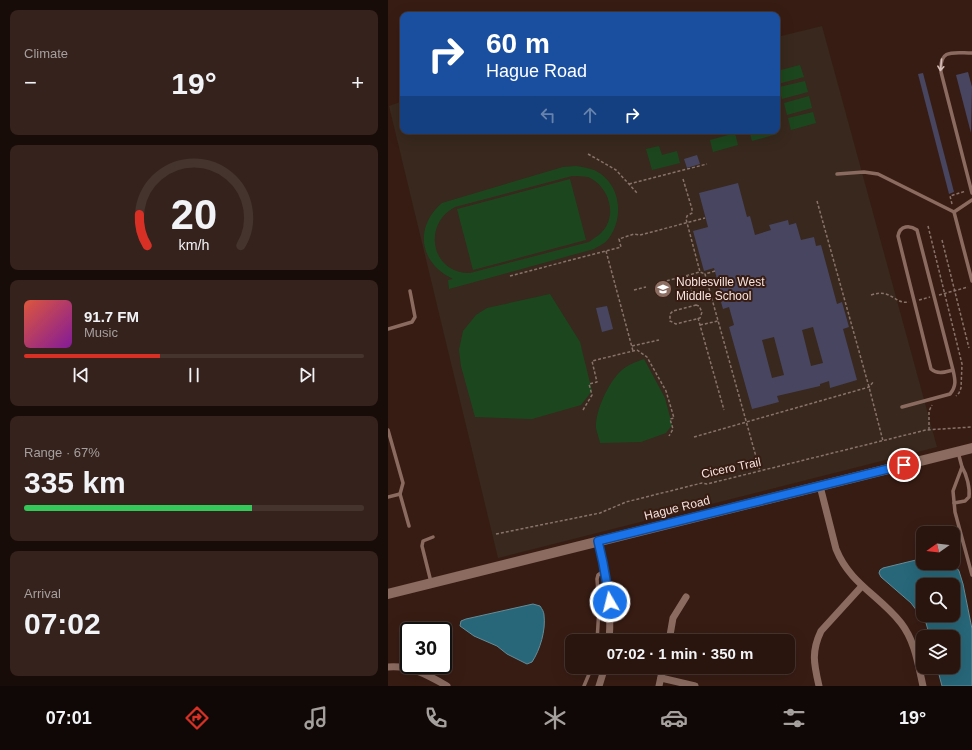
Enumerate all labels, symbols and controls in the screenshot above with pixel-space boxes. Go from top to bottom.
icon: right [420,28,472,80]
text: 60 m [486,28,550,59]
text: Climate [24,46,68,61]
one-way arrow [938,58,945,71]
text: Hague Road [486,61,587,81]
text: 19° [171,67,217,100]
text: − [24,70,37,95]
text: + [351,70,364,95]
icon: left [537,104,559,126]
icon: ahead [579,104,601,126]
icon: right [621,104,643,126]
text: 20 [171,191,217,238]
text: km/h [179,236,210,252]
place label: Noblesville West Middle School [676,275,765,303]
school or university icon: Noblesville West Middle School [653,279,673,299]
text: 91.7 FM [84,308,139,325]
text: Music [84,325,118,340]
icon: previous [70,364,92,386]
icon: pause [183,364,205,386]
icon: next [296,364,318,386]
text: Range · 67% [24,445,100,460]
pin [887,448,921,482]
icon: arrive [893,454,915,476]
street label: Cicero Trail [700,455,762,481]
text: 335 km [24,466,126,499]
street label: Hague Road [643,493,711,523]
north arrow [916,526,960,570]
map controls [916,526,960,674]
button: search [916,578,960,622]
position arrow [589,581,631,623]
text: Arrival [24,586,61,601]
text: 07:02 [24,607,101,640]
speed limit sign: 30 [400,622,452,674]
button: layers [916,630,960,674]
text: 07:02 · 1 min · 350 m [607,645,753,662]
icon: directions [183,704,211,732]
icon: music [302,704,330,732]
icon: phone [422,704,450,732]
icon: climate [541,704,569,732]
icon: car [660,704,688,732]
icon: filters [780,704,808,732]
text: 07:01 [46,708,92,728]
text: 19° [899,708,926,728]

